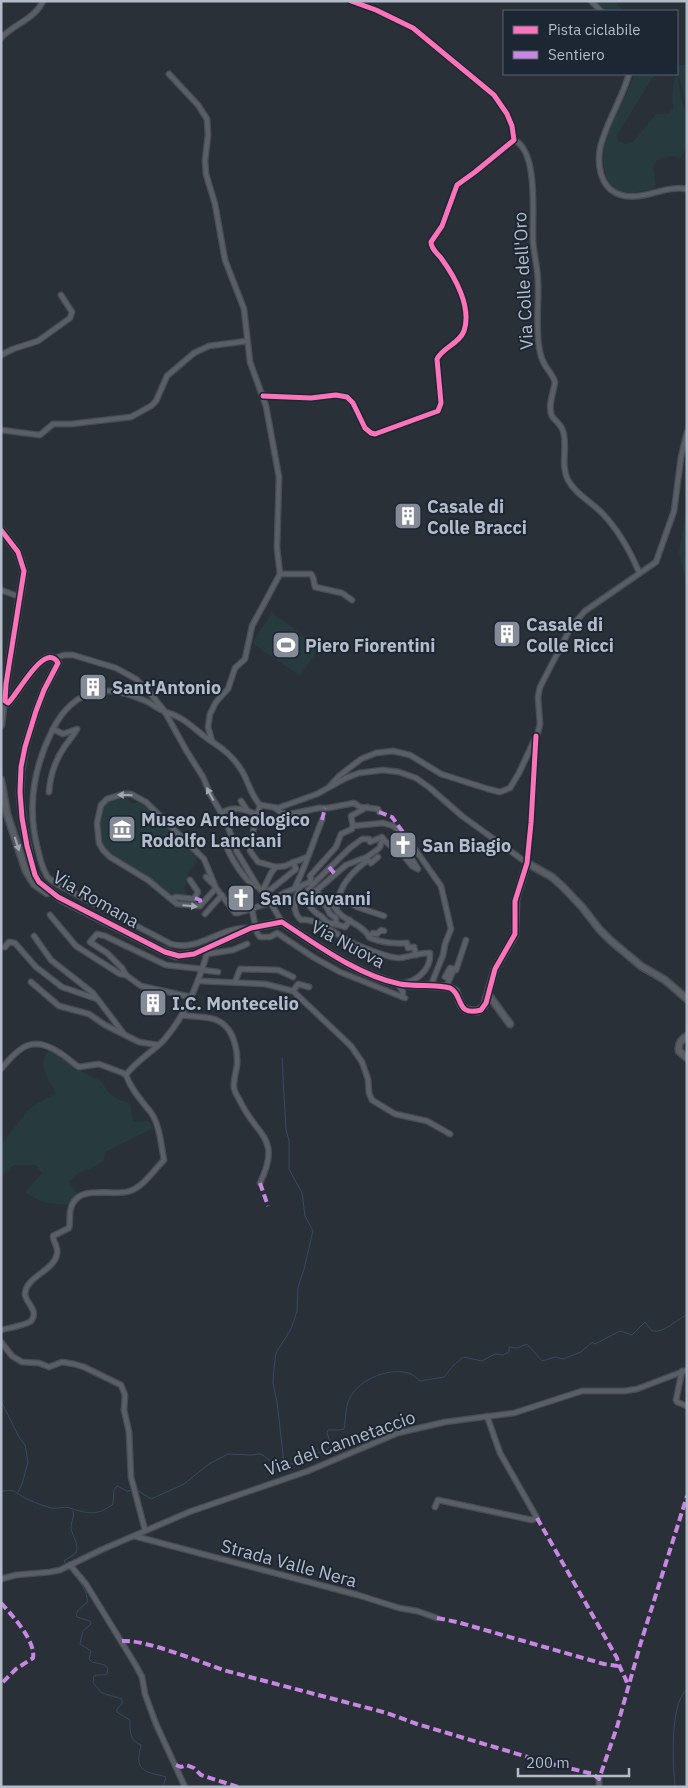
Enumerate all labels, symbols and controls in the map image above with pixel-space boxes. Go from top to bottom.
legend [503,10,678,75]
text: Pista ciclabile [548,20,641,39]
text: Sentiero [548,45,605,64]
street label: Via Colle dell'Oro [508,212,538,350]
place label: Casale di Colle Bracci [427,495,527,539]
building icon: Casale di Colle Bracci [393,501,423,531]
place label: Casale di Colle Ricci [526,613,614,657]
building icon: Casale di Colle Ricci [492,619,522,649]
sports icon: Piero Fiorentini [271,630,301,660]
place label: Piero Fiorentini [305,634,435,657]
building icon: Sant'Antonio [78,672,108,702]
place label: Sant'Antonio [112,676,221,699]
one-way arrow [206,786,214,801]
one-way arrow [117,791,133,799]
place label: Museo Archeologico Rodolfo Lanciani [141,808,310,852]
museum icon: Museo Archeologico Rodolfo Lanciani [107,814,137,844]
church icon: San Biagio [388,830,418,860]
place label: San Biagio [422,834,511,857]
one-way arrow [13,837,21,852]
street label: Via Romana [49,865,144,933]
church icon: San Giovanni [226,883,256,913]
place label: San Giovanni [260,887,371,910]
one-way arrow [183,902,199,910]
street label: Via Nuova [307,915,389,973]
building icon: I.C. Montecelio [138,988,168,1018]
place label: I.C. Montecelio [172,992,299,1015]
street label: Via del Cannetaccio [262,1405,418,1481]
street label: Strada Valle Nera [218,1534,360,1592]
scale bar [518,1746,629,1778]
text: 200 m [526,1753,570,1772]

